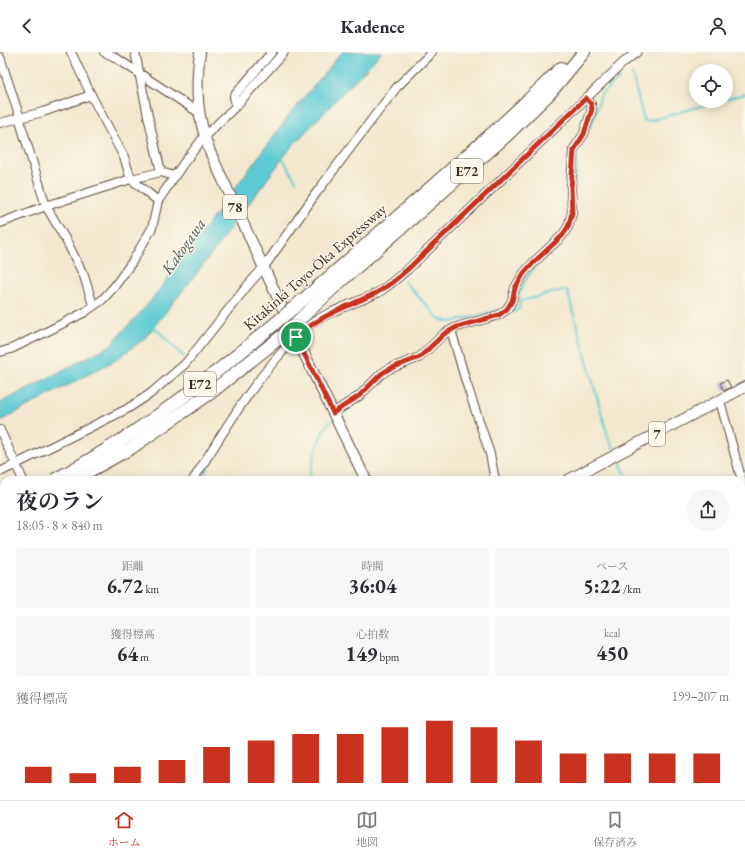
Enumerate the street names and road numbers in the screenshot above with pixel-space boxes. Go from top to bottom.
road number: E72 [451,159,483,183]
road number: 78 [223,195,247,219]
street label: Kitakinki Toyo-Oka Expressway [239,199,390,334]
road number: E72 [184,372,216,396]
road number: 7 [649,422,665,446]

